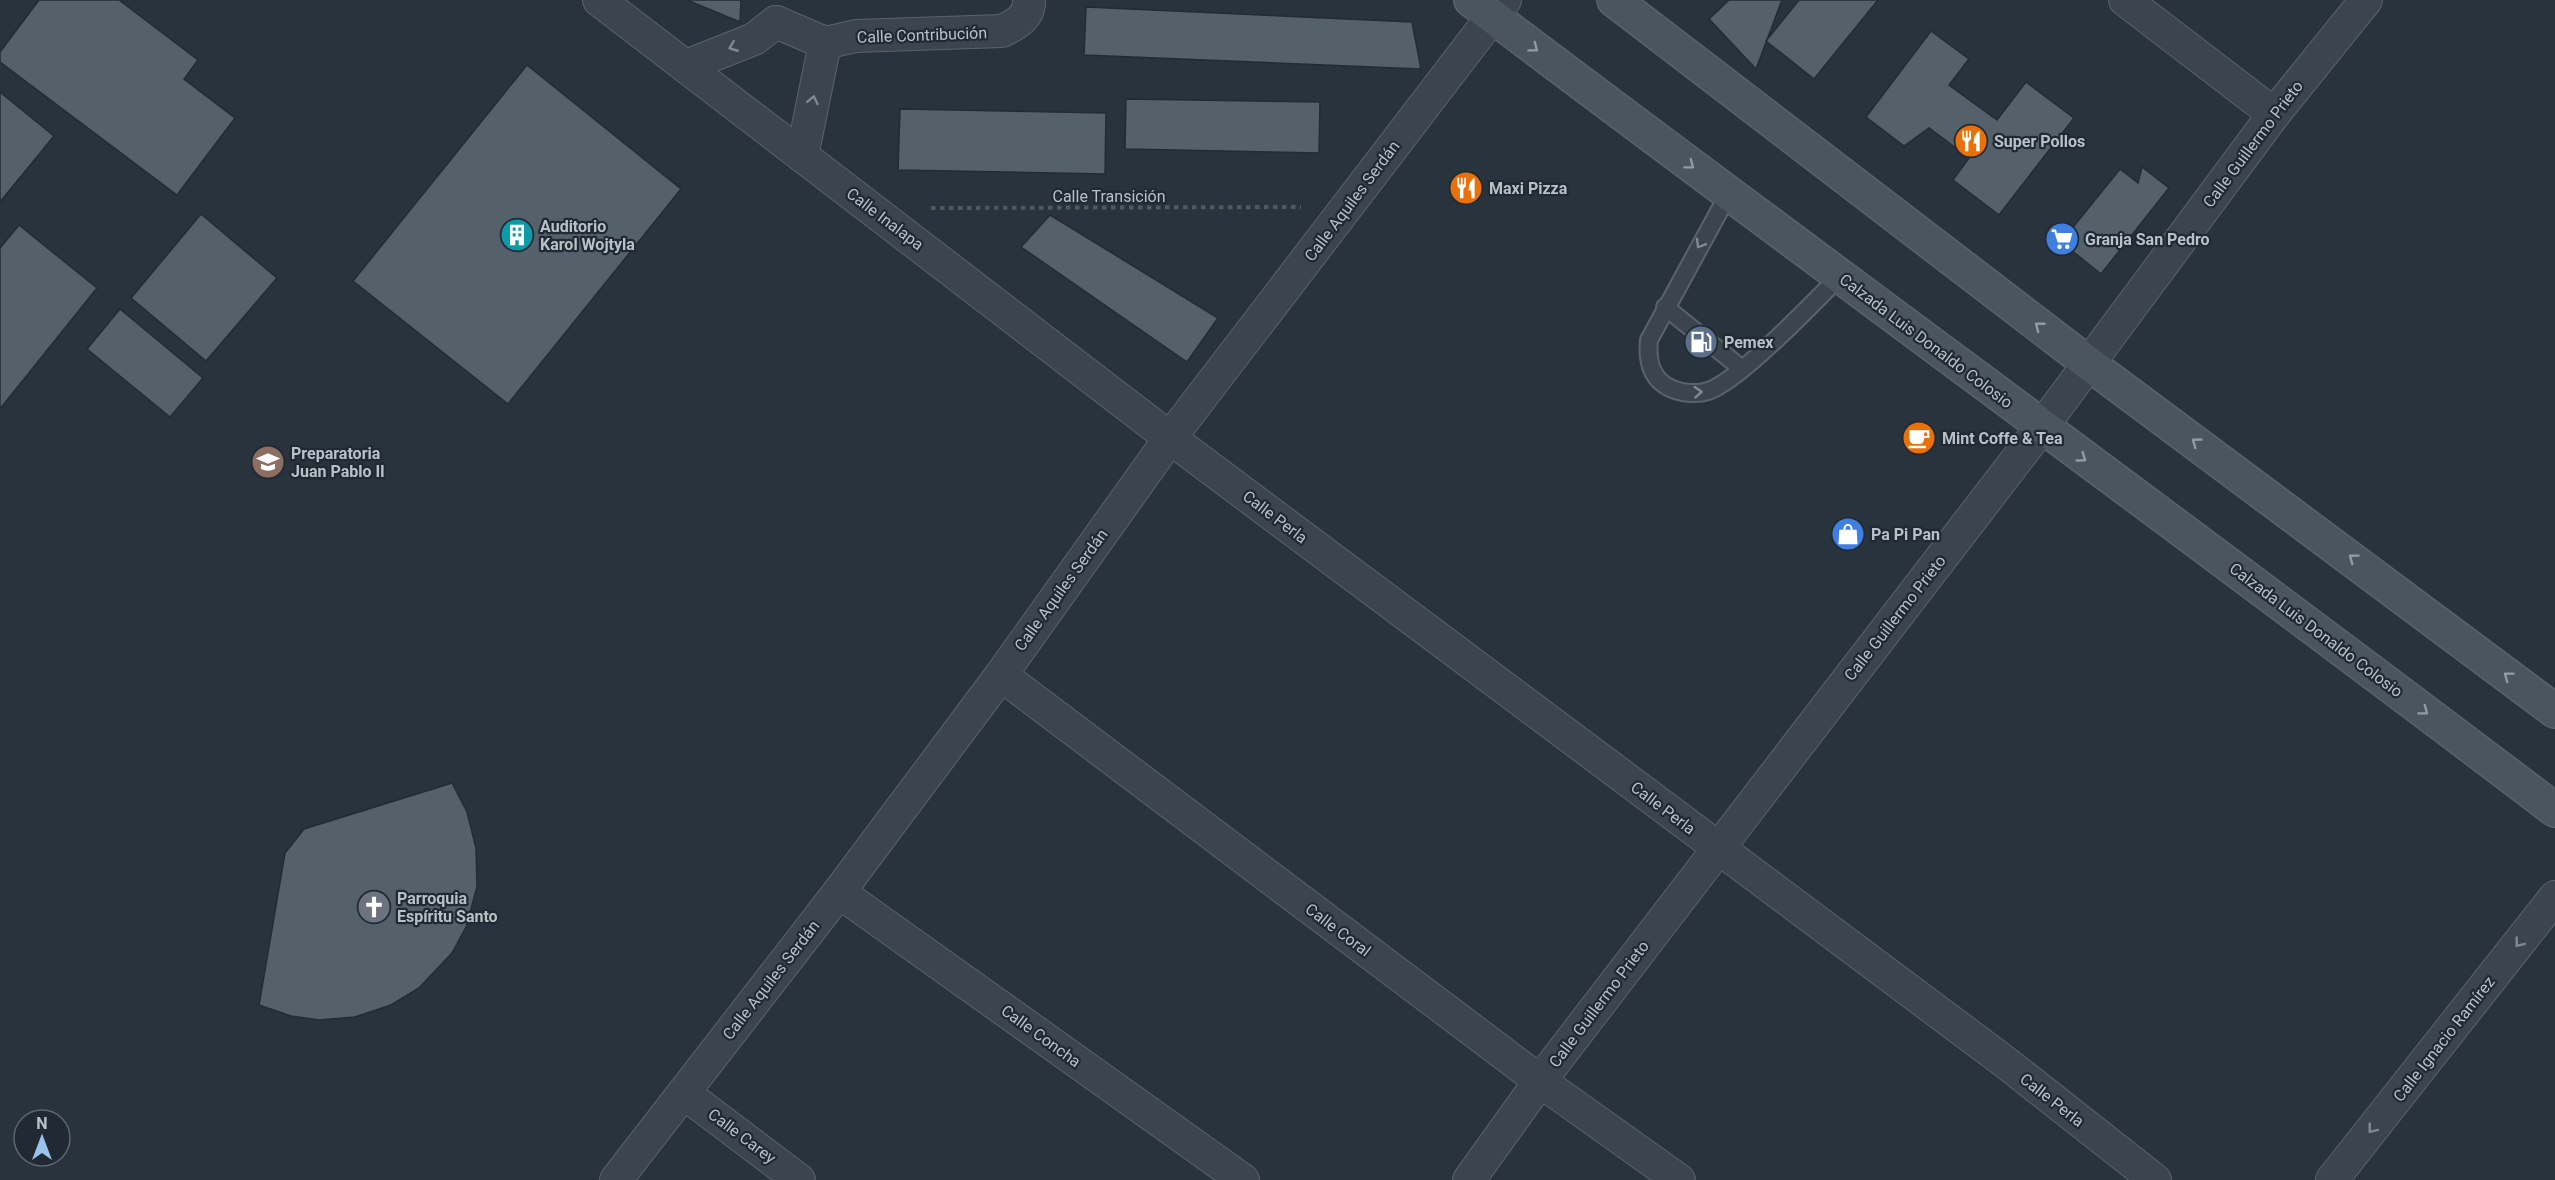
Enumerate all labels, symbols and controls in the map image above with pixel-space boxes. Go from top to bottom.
street label: Calle Contribución [857,23,987,47]
one-way arrow [728,40,739,52]
one-way arrow [1528,40,1539,51]
street label: Calle Guillermo Prieto [2199,77,2307,211]
one-way arrow [806,95,819,105]
restaurant icon: Super Pollos [1953,123,1989,159]
place label: Super Pollos [1994,132,2085,151]
street label: Calle Aquiles Serdán [1300,137,1404,265]
one-way arrow [1684,157,1695,168]
restaurant icon: Maxi Pizza [1448,170,1484,206]
place label: Maxi Pizza [1489,179,1568,198]
street label: Calle Inalapa [843,184,927,254]
street label: Calle Transición [1052,187,1166,206]
building icon: Auditorio Karol Wojtyla [499,217,535,253]
place label: Auditorio Karol Wojtyla [540,217,635,254]
supermarket icon: Granja San Pedro [2044,221,2080,257]
place label: Granja San Pedro [2085,230,2210,249]
one-way arrow [1695,238,1707,248]
street label: Calzada Luis Donaldo Colosio [1836,270,2016,412]
one-way arrow [2035,322,2046,333]
fuel station icon: Pemex [1683,324,1719,360]
place label: Pemex [1724,333,1774,352]
one-way arrow [1694,386,1703,399]
cafe icon: Mint Coffe & Tea [1901,420,1937,456]
place label: Mint Coffe & Tea [1942,429,2063,448]
one-way arrow [2191,439,2202,450]
school or university icon: Preparatoria Juan Pablo II [250,444,286,480]
place label: Preparatoria Juan Pablo II [291,444,385,481]
one-way arrow [2075,450,2086,461]
street label: Calle Perla [1239,487,1311,547]
shop icon: Pa Pi Pan [1830,516,1866,552]
street label: Calle Aquiles Serdán [1010,525,1112,655]
place label: Pa Pi Pan [1871,525,1940,544]
street label: Calle Guillermo Prieto [1840,552,1950,684]
one-way arrow [2348,554,2359,565]
street label: Calzada Luis Donaldo Colosio [2226,559,2406,701]
one-way arrow [2504,672,2515,683]
one-way arrow [2418,704,2429,715]
street label: Calle Perla [1627,778,1699,838]
church icon: Parroquia Espíritu Santo [356,889,392,925]
place label: Parroquia Espíritu Santo [397,889,498,926]
street label: Calle Coral [1302,899,1374,961]
street label: Calle Aquiles Serdán [719,917,823,1043]
one-way arrow [2515,936,2526,947]
street label: Calle Guillermo Prieto [1545,937,1653,1071]
street label: Calle Ignacio Ramírez [2389,972,2499,1105]
street label: Calle Concha [998,1001,1084,1071]
street label: Calle Perla [2016,1069,2088,1131]
street label: Calle Carey [704,1104,780,1168]
north arrow [12,1108,72,1168]
text: N [36,1114,48,1133]
one-way arrow [2369,1123,2380,1134]

